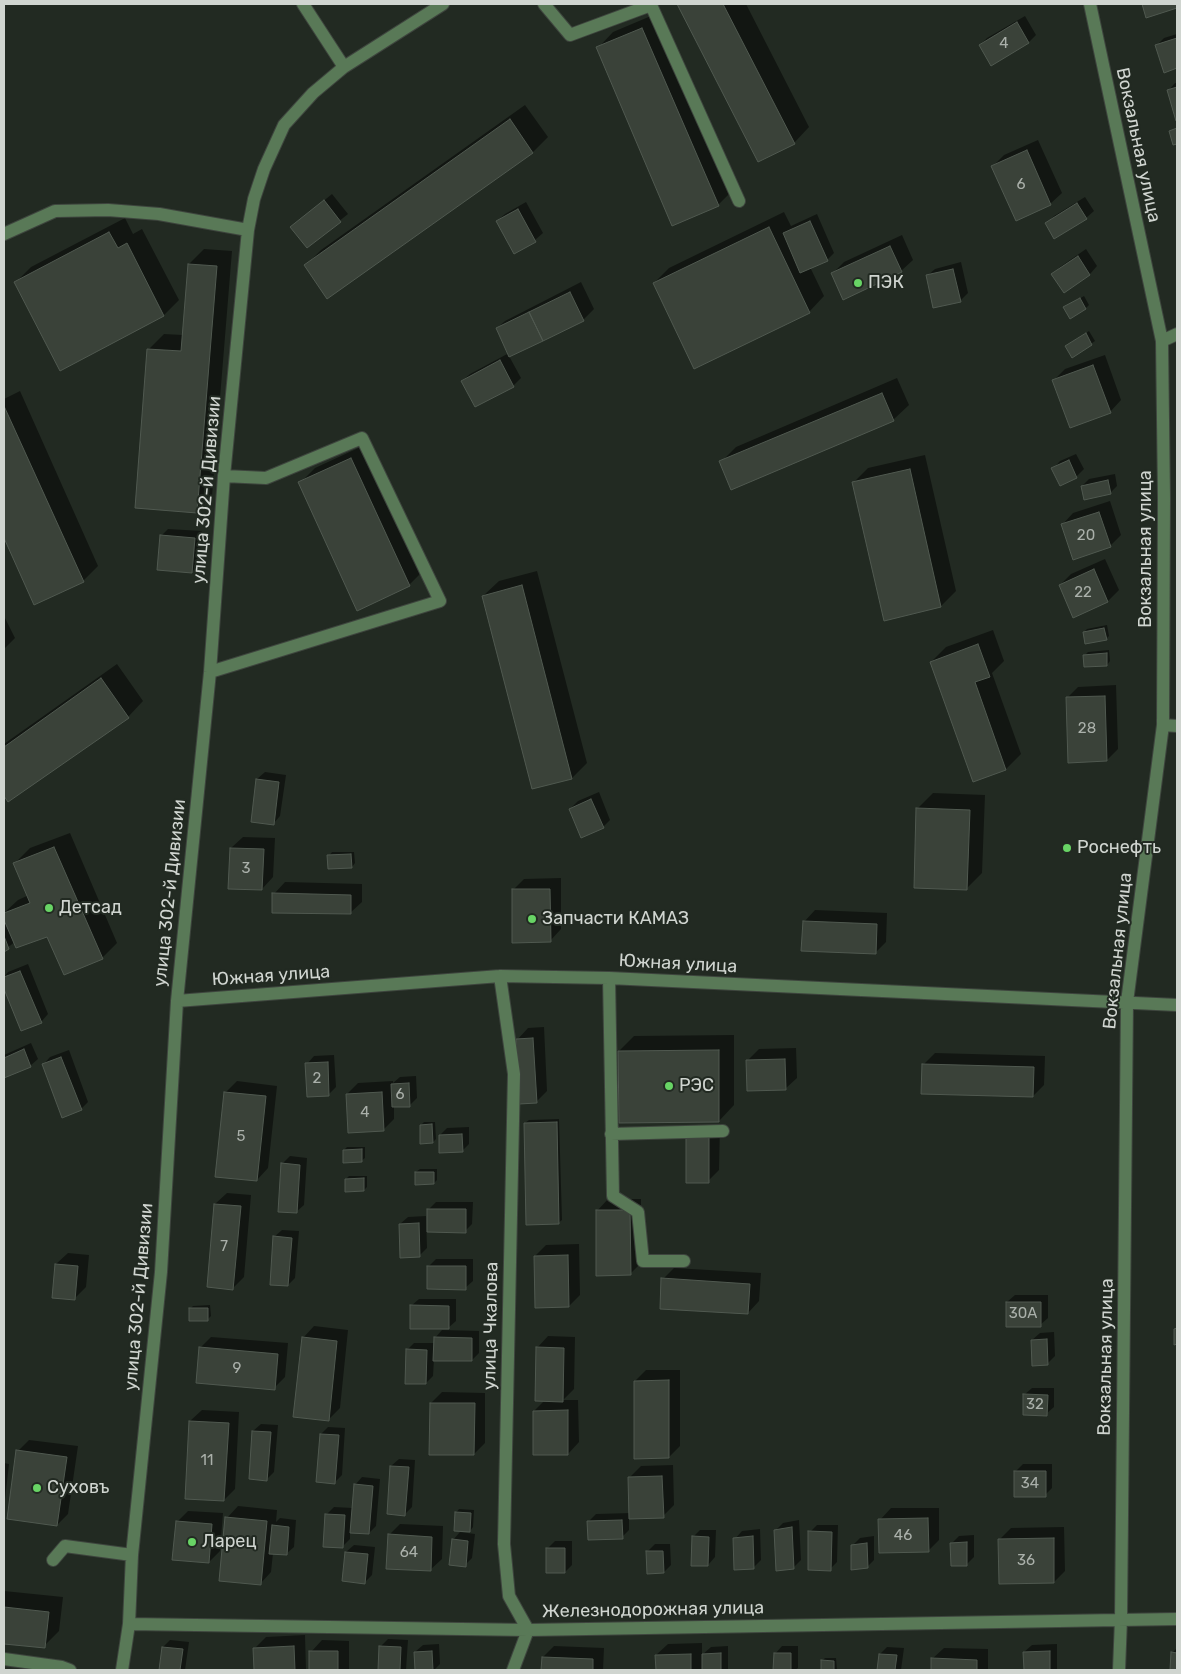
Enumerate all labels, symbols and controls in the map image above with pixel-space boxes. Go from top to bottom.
house number: 4 [999,35,1009,53]
street label: Вокзальная улица [1111,66,1165,224]
house number: 6 [1016,176,1026,194]
place label: ПЭК [868,272,904,294]
marker: ПЭК [852,277,864,289]
street label: улица 302-й Дивизии [188,395,226,585]
street label: Вокзальная улица [1135,470,1157,628]
house number: 20 [1077,527,1095,545]
house number: 22 [1074,584,1092,602]
house number: 28 [1078,720,1096,738]
street label: улица 302-й Дивизии [149,798,191,988]
place label: Роснефть [1077,837,1161,859]
marker: Роснефть [1061,842,1073,854]
house number: 3 [241,860,251,878]
street label: Вокзальная улица [1099,872,1137,1030]
place label: Детсад [59,897,122,919]
marker: Детсад [43,902,55,914]
place label: Запчасти КАМАЗ [542,908,689,930]
marker: Запчасти КАМАЗ [526,913,538,925]
street label: Южная улица [618,950,738,978]
street label: Южная улица [211,961,331,991]
house number: 2 [313,1070,321,1088]
place label: РЭС [679,1075,714,1097]
marker: РЭС [663,1080,675,1092]
house number: 6 [395,1086,405,1104]
house number: 4 [360,1104,370,1122]
house number: 5 [237,1128,245,1146]
street label: улица 302-й Дивизии [120,1202,158,1392]
house number: 7 [220,1238,228,1256]
street label: улица Чкалова [479,1262,503,1390]
street label: Вокзальная улица [1094,1278,1118,1436]
house number: 30А [1009,1305,1037,1323]
house number: 9 [233,1360,241,1378]
house number: 32 [1026,1396,1044,1414]
house number: 11 [201,1452,213,1470]
house number: 34 [1021,1475,1039,1493]
place label: Суховъ [47,1477,109,1499]
marker: Суховъ [31,1482,43,1494]
house number: 46 [894,1527,912,1545]
place label: Ларец [202,1531,257,1553]
marker: Ларец [186,1536,198,1548]
house number: 64 [400,1544,418,1562]
house number: 36 [1017,1552,1035,1570]
street label: Железнодорожная улица [542,1597,764,1623]

